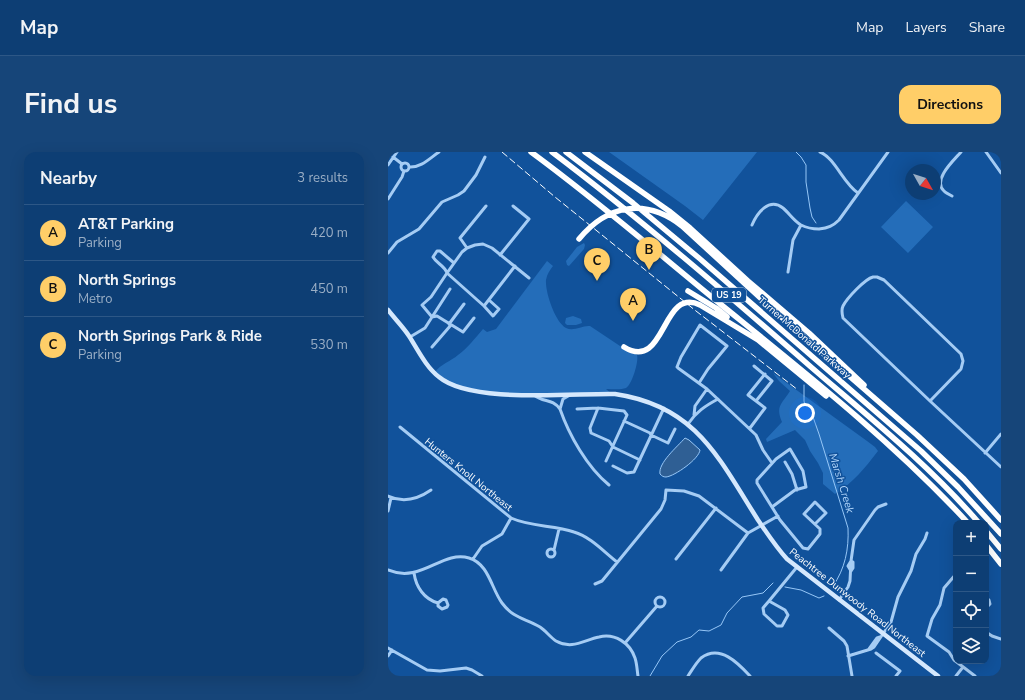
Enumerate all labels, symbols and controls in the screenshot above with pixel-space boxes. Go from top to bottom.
text: Map [20,15,58,41]
text: Map [856,18,883,37]
text: Layers [905,18,947,37]
text: Share [969,18,1005,37]
text: Find us [24,85,118,123]
button: Directions [899,85,1001,124]
north arrow [905,164,941,200]
text: Nearby [40,167,97,190]
text: 3 results [297,169,348,187]
text: AT&T Parking [78,214,174,234]
text: A [48,224,58,242]
text: 420 m [310,224,348,242]
text: Parking [78,234,122,252]
pin: B [636,237,662,270]
pin: C [584,248,610,281]
text: North Springs [78,270,176,290]
text: B [49,280,57,298]
text: 450 m [310,280,348,298]
pin: A [620,288,646,321]
road number: US 19 [712,288,746,302]
text: Metro [78,290,112,308]
street label: Turner McDonald Parkway [755,294,854,383]
text: North Springs Park & Ride [78,326,262,346]
text: C [49,336,57,354]
text: 530 m [310,336,348,354]
text: Parking [78,346,122,364]
your location [795,403,815,423]
street label: Hunters Knoll Northeast [421,435,516,515]
water label: Marsh Creek [825,451,858,515]
map controls [953,520,989,664]
button: + [953,520,989,556]
street label: Peachtree Dunwoody Road Northeast [786,545,929,661]
button: − [953,556,989,592]
button: locate [953,592,989,628]
button: layers [953,628,989,664]

